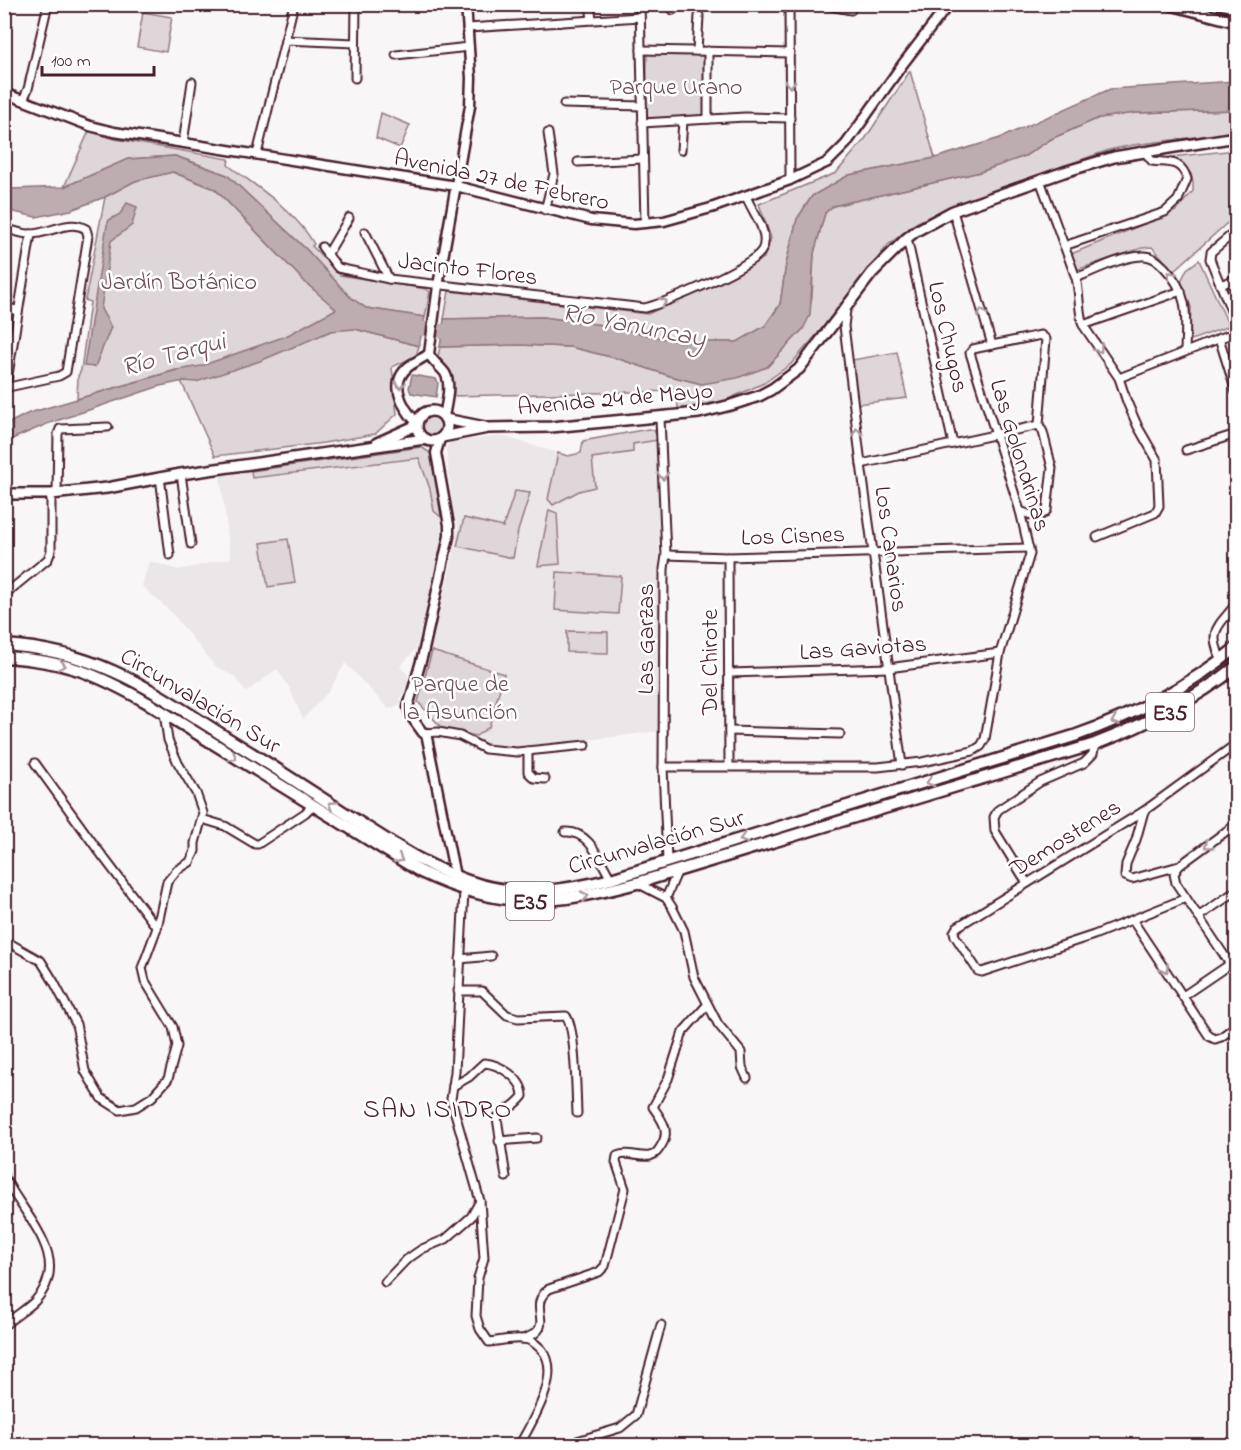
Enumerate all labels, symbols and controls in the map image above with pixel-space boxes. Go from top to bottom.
scale bar [42,39,154,77]
text: 100 m [51,49,91,75]
park label: Parque Urano [609,71,743,106]
one-way arrow [784,79,796,88]
street label: Avenida 27 de Febrero [391,142,612,221]
street label: Jacinto Flores [396,245,540,296]
park label: Jardín Botánico [101,266,257,301]
one-way arrow [1167,271,1178,282]
street label: Los Chugos [917,278,976,397]
water label: Río Yanuncay [558,294,709,360]
one-way arrow [656,297,667,309]
one-way arrow [977,308,989,319]
water label: Río Tarqui [117,323,232,388]
one-way arrow [1092,342,1103,353]
street label: Avenida 24 de Mayo [516,375,715,427]
street label: Las Golondrinas [979,375,1058,536]
one-way arrow [394,379,407,389]
one-way arrow [851,427,864,436]
one-way arrow [656,472,669,481]
street label: Los Canarios [863,484,916,615]
street label: Los Cisnes [740,518,846,557]
street label: Las Garzas [630,584,665,694]
street label: Del Chirote [694,609,729,716]
street label: Las Gaviotas [798,628,928,671]
street label: Circunvalación Sur [113,640,287,764]
one-way arrow [57,657,67,670]
park label: Parque de la Asunción [403,668,517,731]
road number: E35 [1146,693,1194,731]
one-way arrow [1111,714,1122,726]
one-way arrow [227,749,237,761]
one-way arrow [925,774,936,787]
street label: Demostenes [1003,791,1129,888]
one-way arrow [328,800,338,812]
street label: Circunvalación Sur [564,801,750,885]
one-way arrow [739,832,749,844]
one-way arrow [1203,837,1214,848]
one-way arrow [393,852,403,864]
road number: E35 [506,882,554,920]
one-way arrow [580,890,590,903]
one-way arrow [1158,963,1170,973]
district label: SAN ISIDRO [363,1092,513,1130]

